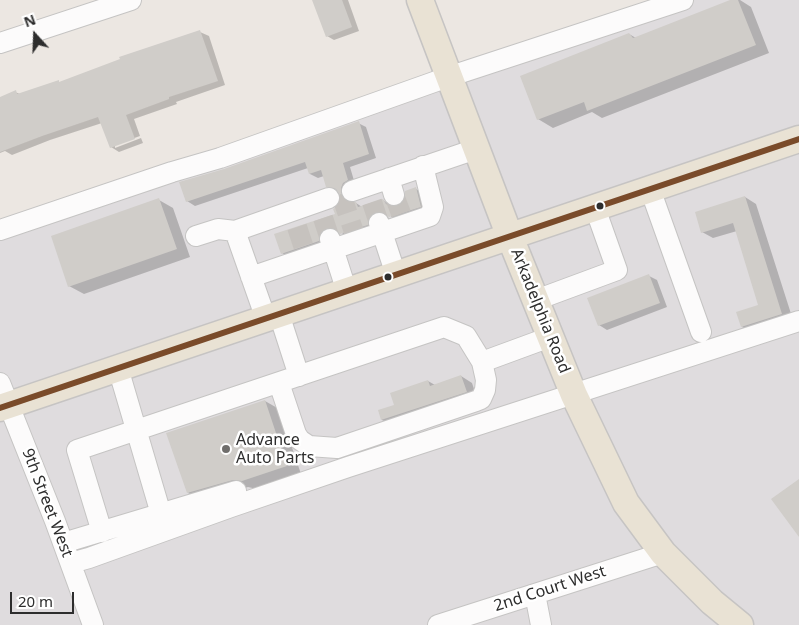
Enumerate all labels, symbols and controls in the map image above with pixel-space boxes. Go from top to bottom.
north arrow [10,10,60,60]
text: N [21,10,38,31]
unlabelled marker [595,201,605,211]
street label: Arkadelphia Road [506,246,574,376]
unlabelled marker [383,272,393,282]
place label: Advance Auto Parts [236,430,314,468]
marker: Advance Auto Parts [220,443,232,455]
street label: 9th Street West [17,446,77,560]
street label: 2nd Court West [492,562,608,616]
scale bar [12,582,76,614]
text: 20 m [18,591,53,611]

